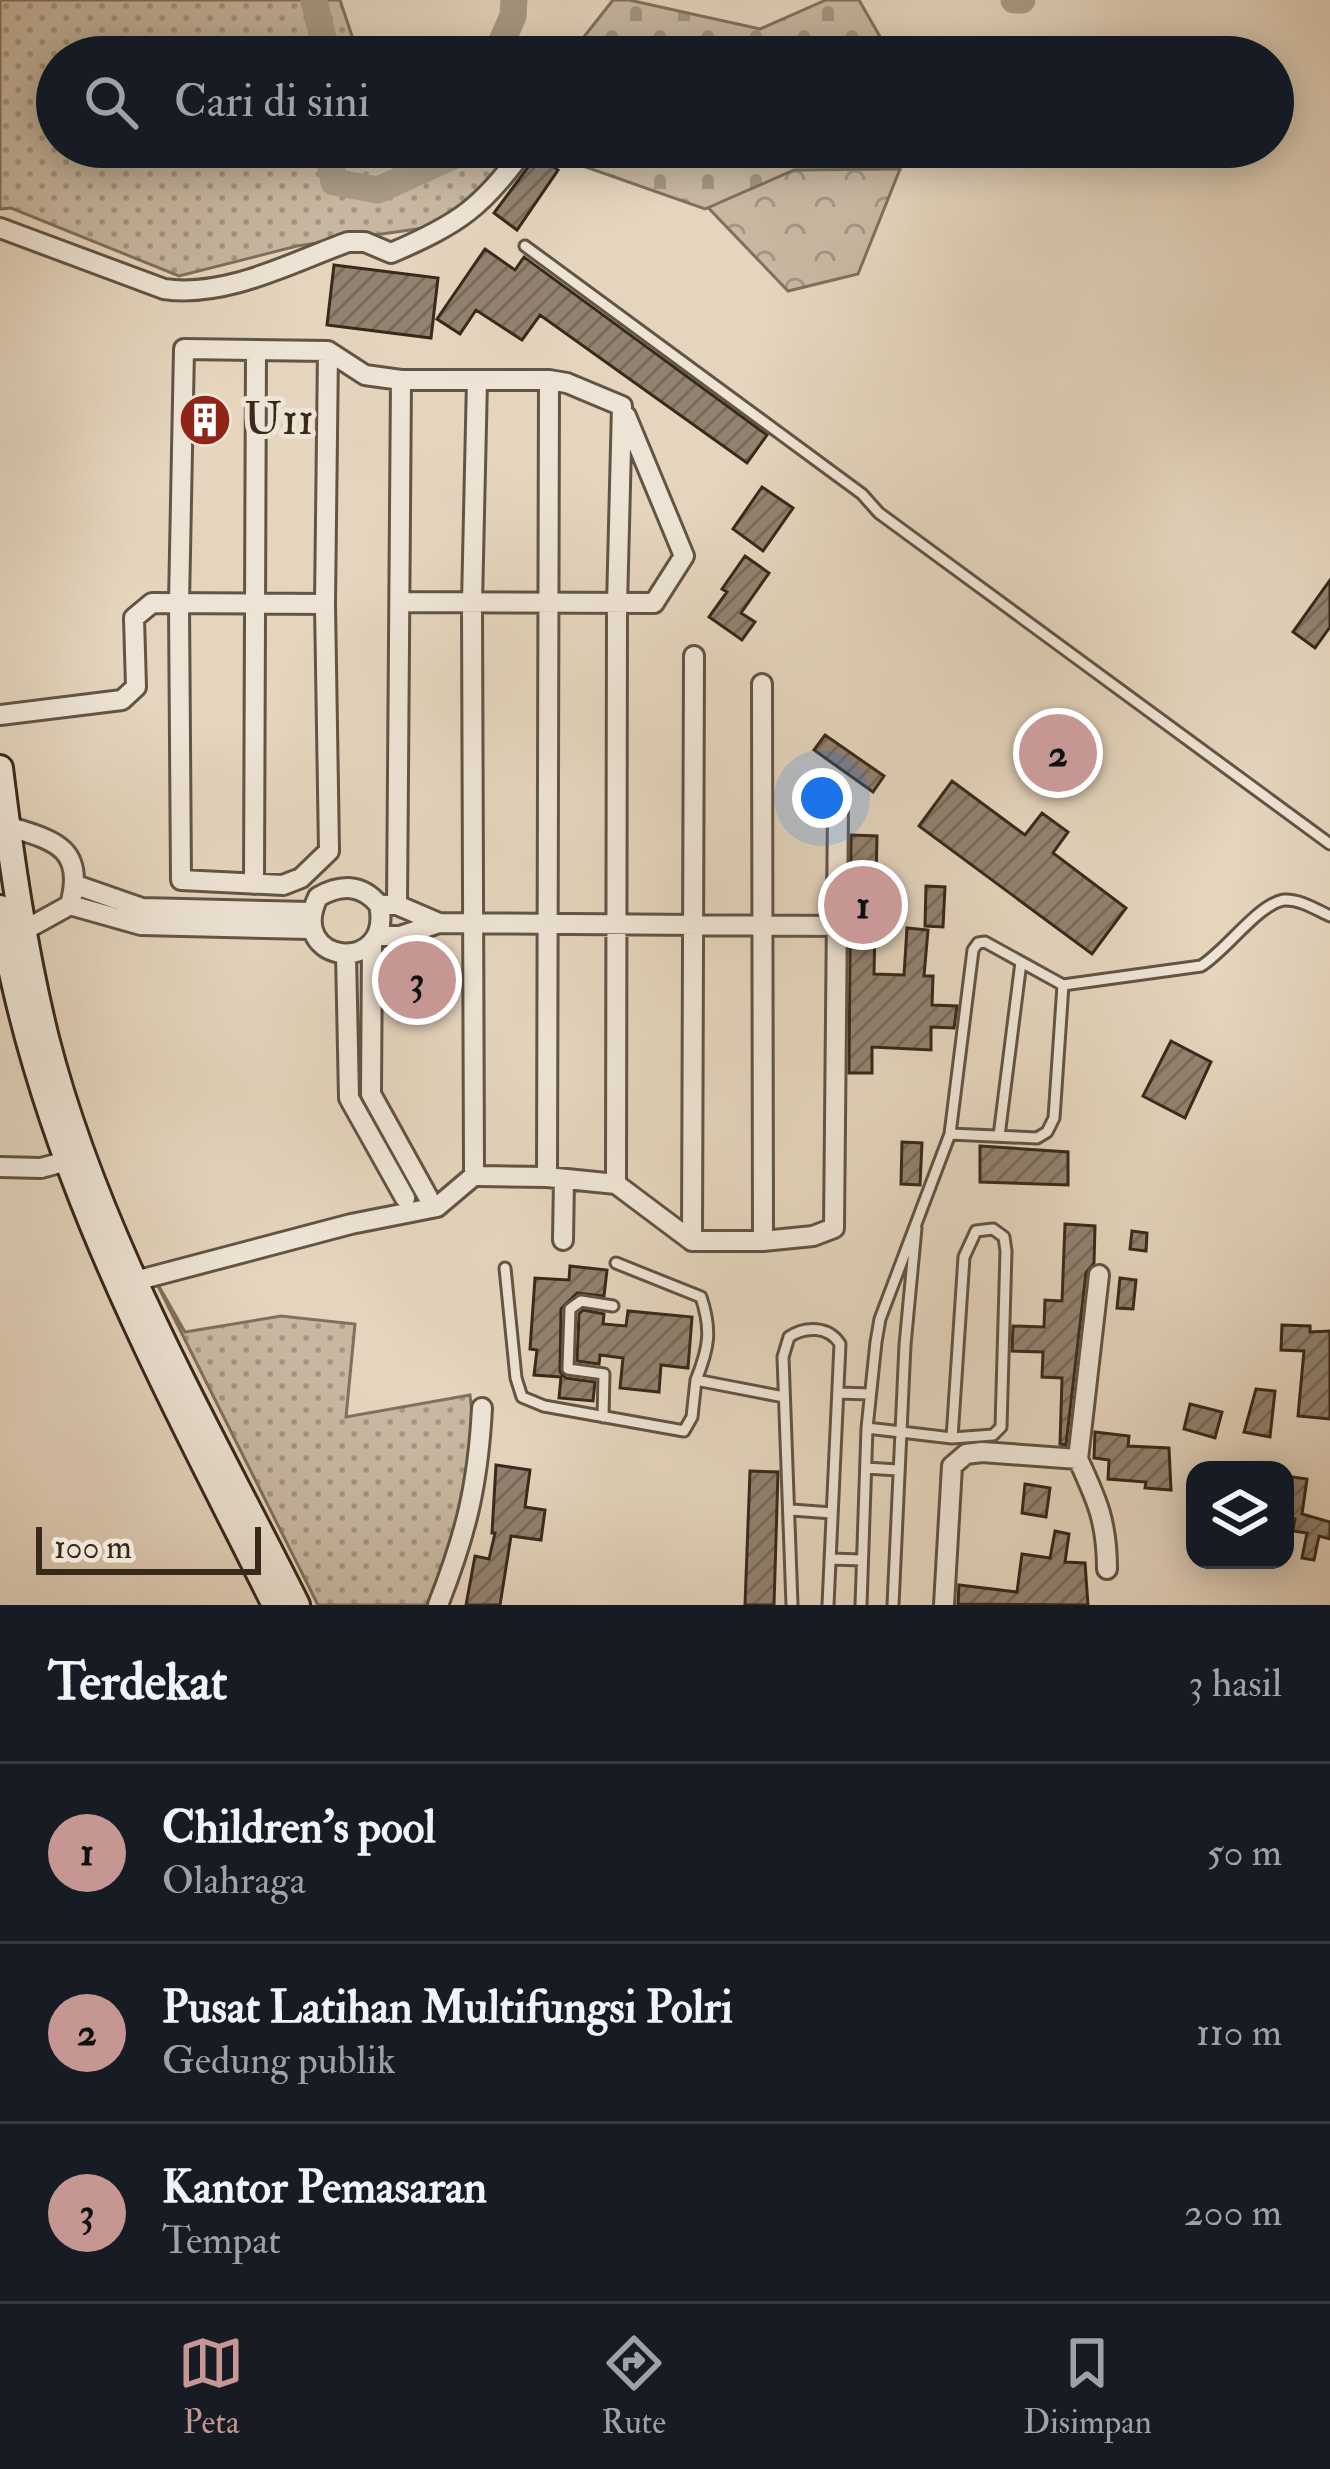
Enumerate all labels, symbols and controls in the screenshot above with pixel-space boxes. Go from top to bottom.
search box [36,36,1294,168]
icon: search [78,69,144,135]
text: Cari di sini [174,74,370,130]
building icon: U11 [177,392,233,448]
place label: U11 [244,392,314,448]
pin: 2 [1019,708,1097,798]
your location [792,768,852,828]
pin: 1 [824,860,902,950]
pin: 3 [378,935,456,1025]
map controls [1186,1461,1294,1569]
button: layers [1186,1461,1294,1569]
scale bar [36,1521,261,1574]
text: 100 m [54,1527,132,1568]
text: Terdekat [48,1651,227,1715]
text: 3 hasil [1189,1659,1282,1708]
text: Children's pool [162,1800,436,1856]
text: 1 [80,1828,94,1877]
text: 50 m [1207,1828,1282,1877]
text: Olahraga [162,1856,306,1905]
text: Pusat Latihan Multifungsi Polri [162,1980,733,2036]
text: 2 [77,2008,97,2057]
text: 110 m [1196,2008,1282,2057]
text: Gedung publik [162,2036,396,2085]
text: Kantor Pemasaran [162,2160,487,2216]
text: 3 [80,2188,94,2237]
text: 200 m [1184,2188,1282,2237]
text: Tempat [162,2216,281,2265]
tab: Peta [178,2330,244,2443]
tab: Rute [601,2330,667,2443]
tab: Disimpan [1023,2330,1152,2443]

